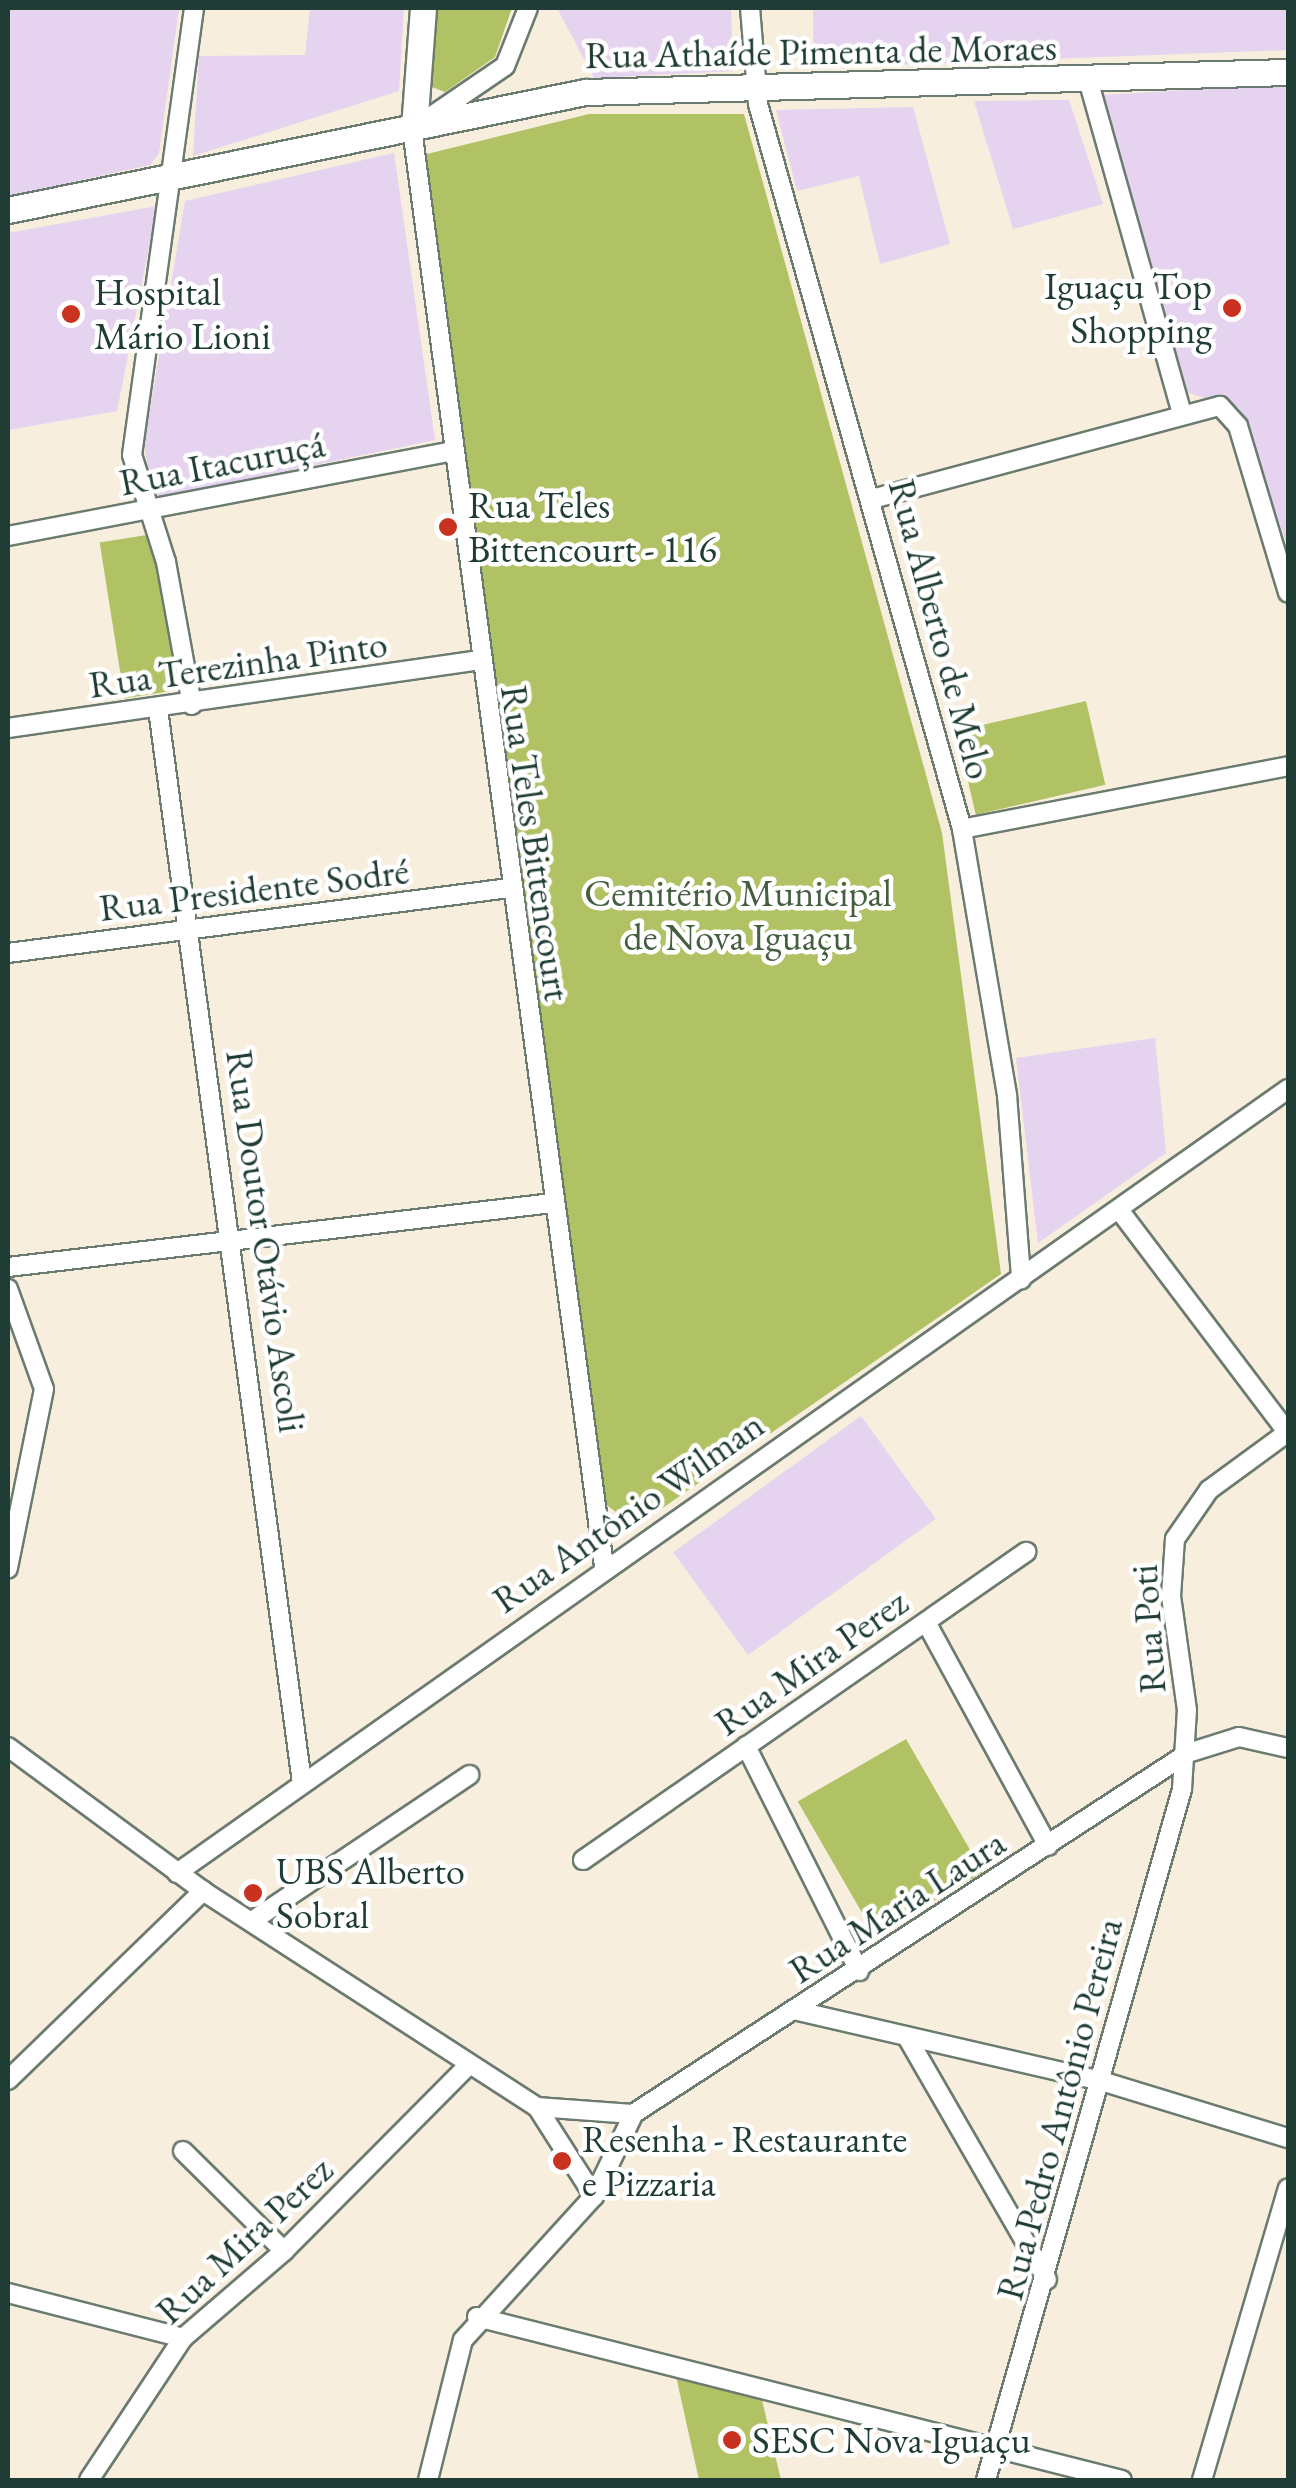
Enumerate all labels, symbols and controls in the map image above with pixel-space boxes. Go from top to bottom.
street label: Rua Athaíde Pimenta de Moraes [585,24,1057,78]
place label: Iguaçu Top Shopping [1044,263,1212,352]
place label: Hospital Mário Lioni [94,269,271,358]
marker: Iguaçu Top Shopping [1221,297,1243,319]
marker: Hospital Mário Lioni [58,301,84,327]
street label: Rua Itacuruçá [115,421,329,505]
street label: Rua Alberto de Melo [879,474,1003,784]
place label: Rua Teles Bittencourt - 116 [468,482,717,572]
marker: Rua Teles Bittencourt - 116 [437,516,459,538]
street label: Rua Terezinha Pinto [86,620,390,708]
street label: Rua Teles Bittencourt [491,682,581,1004]
street label: Rua Presidente Sodré [97,847,411,931]
park label: Cemitério Municipal de Nova Iguaçu [584,870,892,959]
street label: Rua Doutor Otávio Ascoli [217,1047,315,1435]
street label: Rua Antônio Wilman [484,1402,772,1622]
street label: Rua Poti [1121,1563,1175,1695]
street label: Rua Mira Perez [706,1579,916,1745]
street label: Rua Maria Laura [780,1819,1014,1993]
place label: UBS Alberto Sobral [276,1848,465,1938]
marker: UBS Alberto Sobral [240,1880,266,1906]
street label: Rua Pedro Antônio Pereira [986,1913,1132,2305]
place label: Resenha - Restaurante e Pizzaria [582,2116,907,2206]
street label: Rua Mira Perez [146,2147,342,2333]
marker: Resenha - Restaurante e Pizzaria [551,2150,573,2172]
place label: SESC Nova Iguaçu [752,2417,1031,2463]
marker: SESC Nova Iguaçu [721,2429,743,2451]

